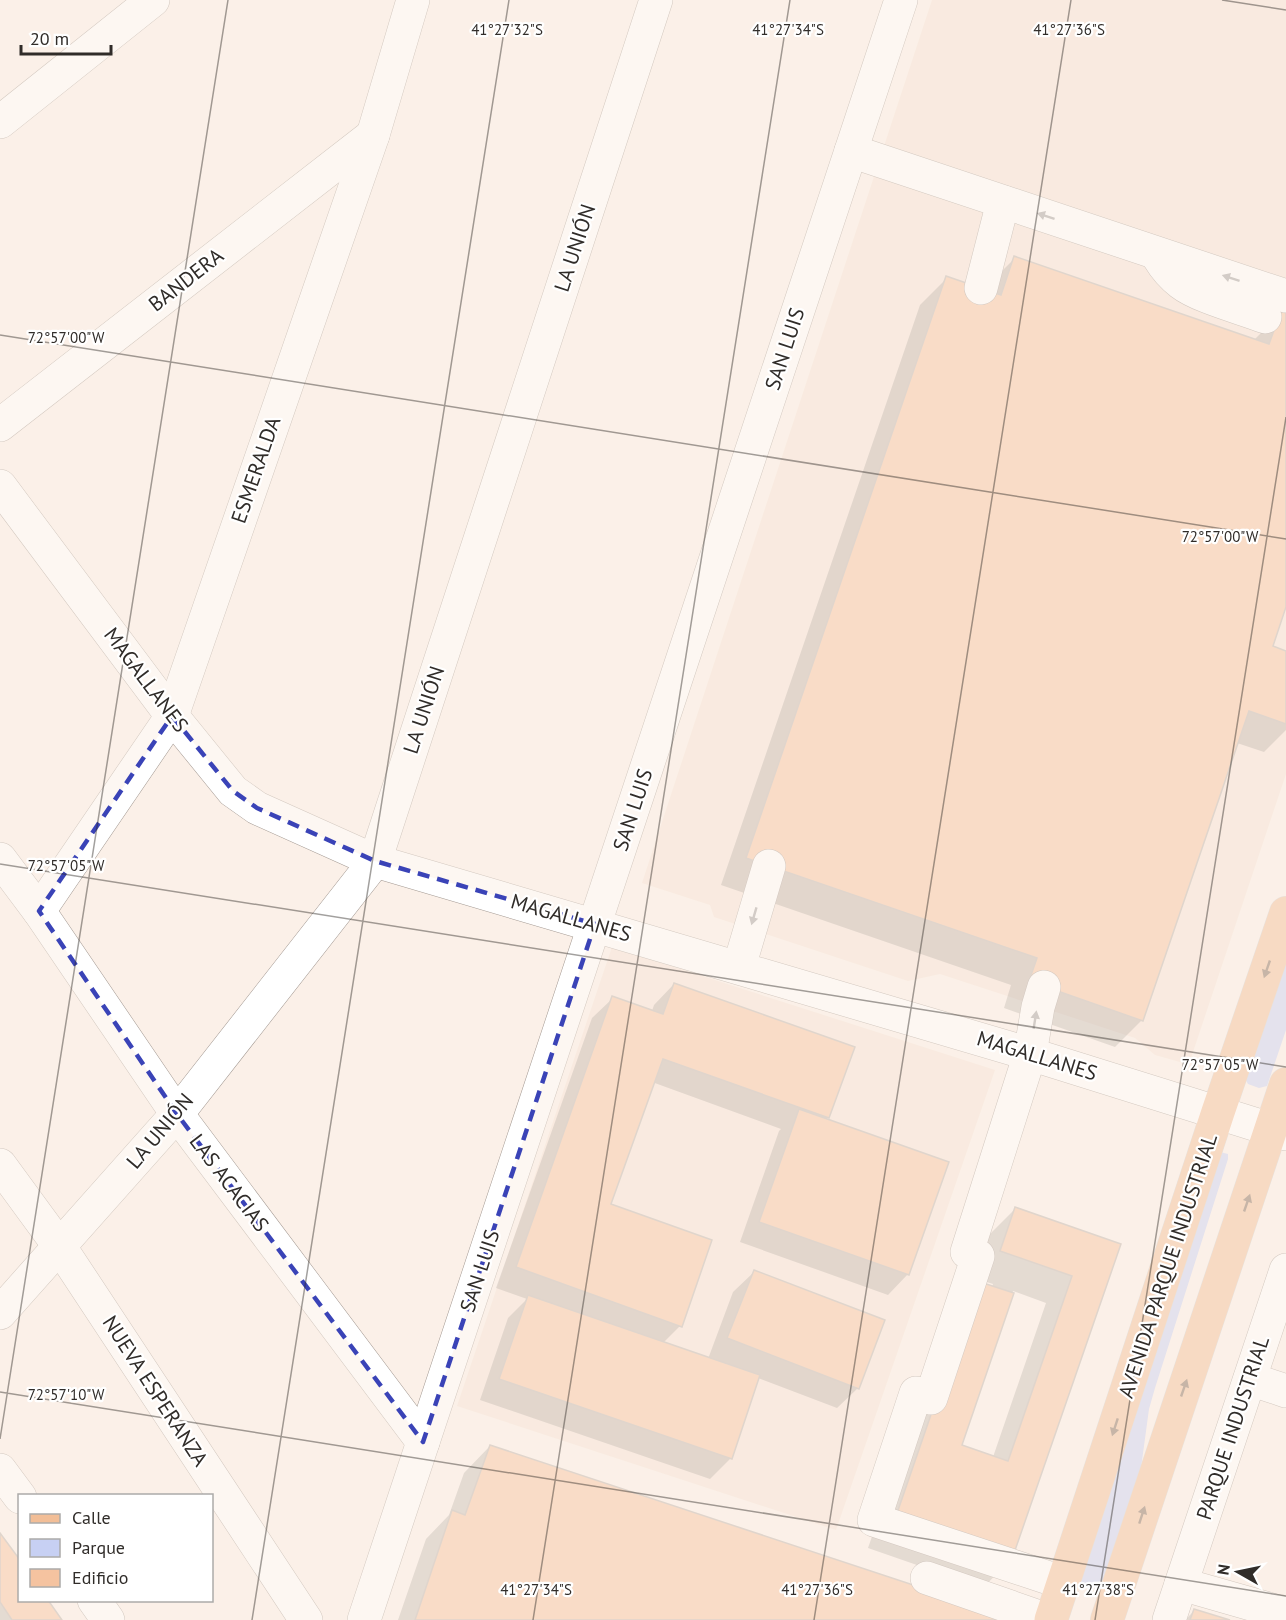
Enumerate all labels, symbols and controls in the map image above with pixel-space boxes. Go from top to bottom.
scale bar [21,18,111,56]
text: 41°27'32"S [471,20,543,39]
text: 41°27'34"S [752,20,824,39]
text: 41°27'36"S [1033,20,1105,39]
text: 20 m [30,27,69,50]
street label: LA UNIÓN [548,201,601,295]
one-way arrow [1036,211,1054,220]
street label: BANDERA [143,241,229,317]
one-way arrow [1221,272,1239,282]
street label: SAN LUIS [759,304,810,393]
text: 72°57'00"W [28,328,105,347]
street label: ESMERALDA [225,412,287,527]
text: 72°57'00"W [1182,527,1259,546]
street label: MAGALLANES [98,622,195,737]
street label: LA UNIÓN [397,663,450,757]
street label: SAN LUIS [607,765,658,854]
text: 72°57'05"W [28,856,105,875]
street label: MAGALLANES [508,887,635,948]
one-way arrow [749,908,758,926]
one-way arrow [1262,960,1272,978]
one-way arrow [1031,1010,1040,1029]
street label: MAGALLANES [974,1024,1100,1087]
text: 72°57'05"W [1182,1055,1259,1074]
street label: LA UNIÓN [120,1087,199,1174]
street label: LAS ACACIAS [184,1128,275,1237]
street label: AVENIDA PARQUE INDUSTRIAL [1112,1130,1223,1401]
one-way arrow [1242,1194,1252,1212]
street label: SAN LUIS [454,1226,505,1315]
street label: NUEVA ESPERANZA [97,1310,215,1472]
street label: PARQUE INDUSTRIAL [1190,1333,1275,1523]
one-way arrow [1180,1379,1190,1397]
text: 72°57'10"W [28,1385,105,1404]
one-way arrow [1110,1418,1119,1436]
legend [18,1494,213,1602]
text: Calle [72,1506,111,1529]
one-way arrow [1138,1506,1147,1524]
text: Parque [72,1536,125,1559]
north arrow [1208,1542,1268,1602]
text: N [1212,1563,1234,1576]
text: Edificio [72,1566,128,1589]
text: 41°27'34"S [500,1580,572,1599]
text: 41°27'36"S [781,1580,853,1599]
text: 41°27'38"S [1062,1580,1134,1599]

